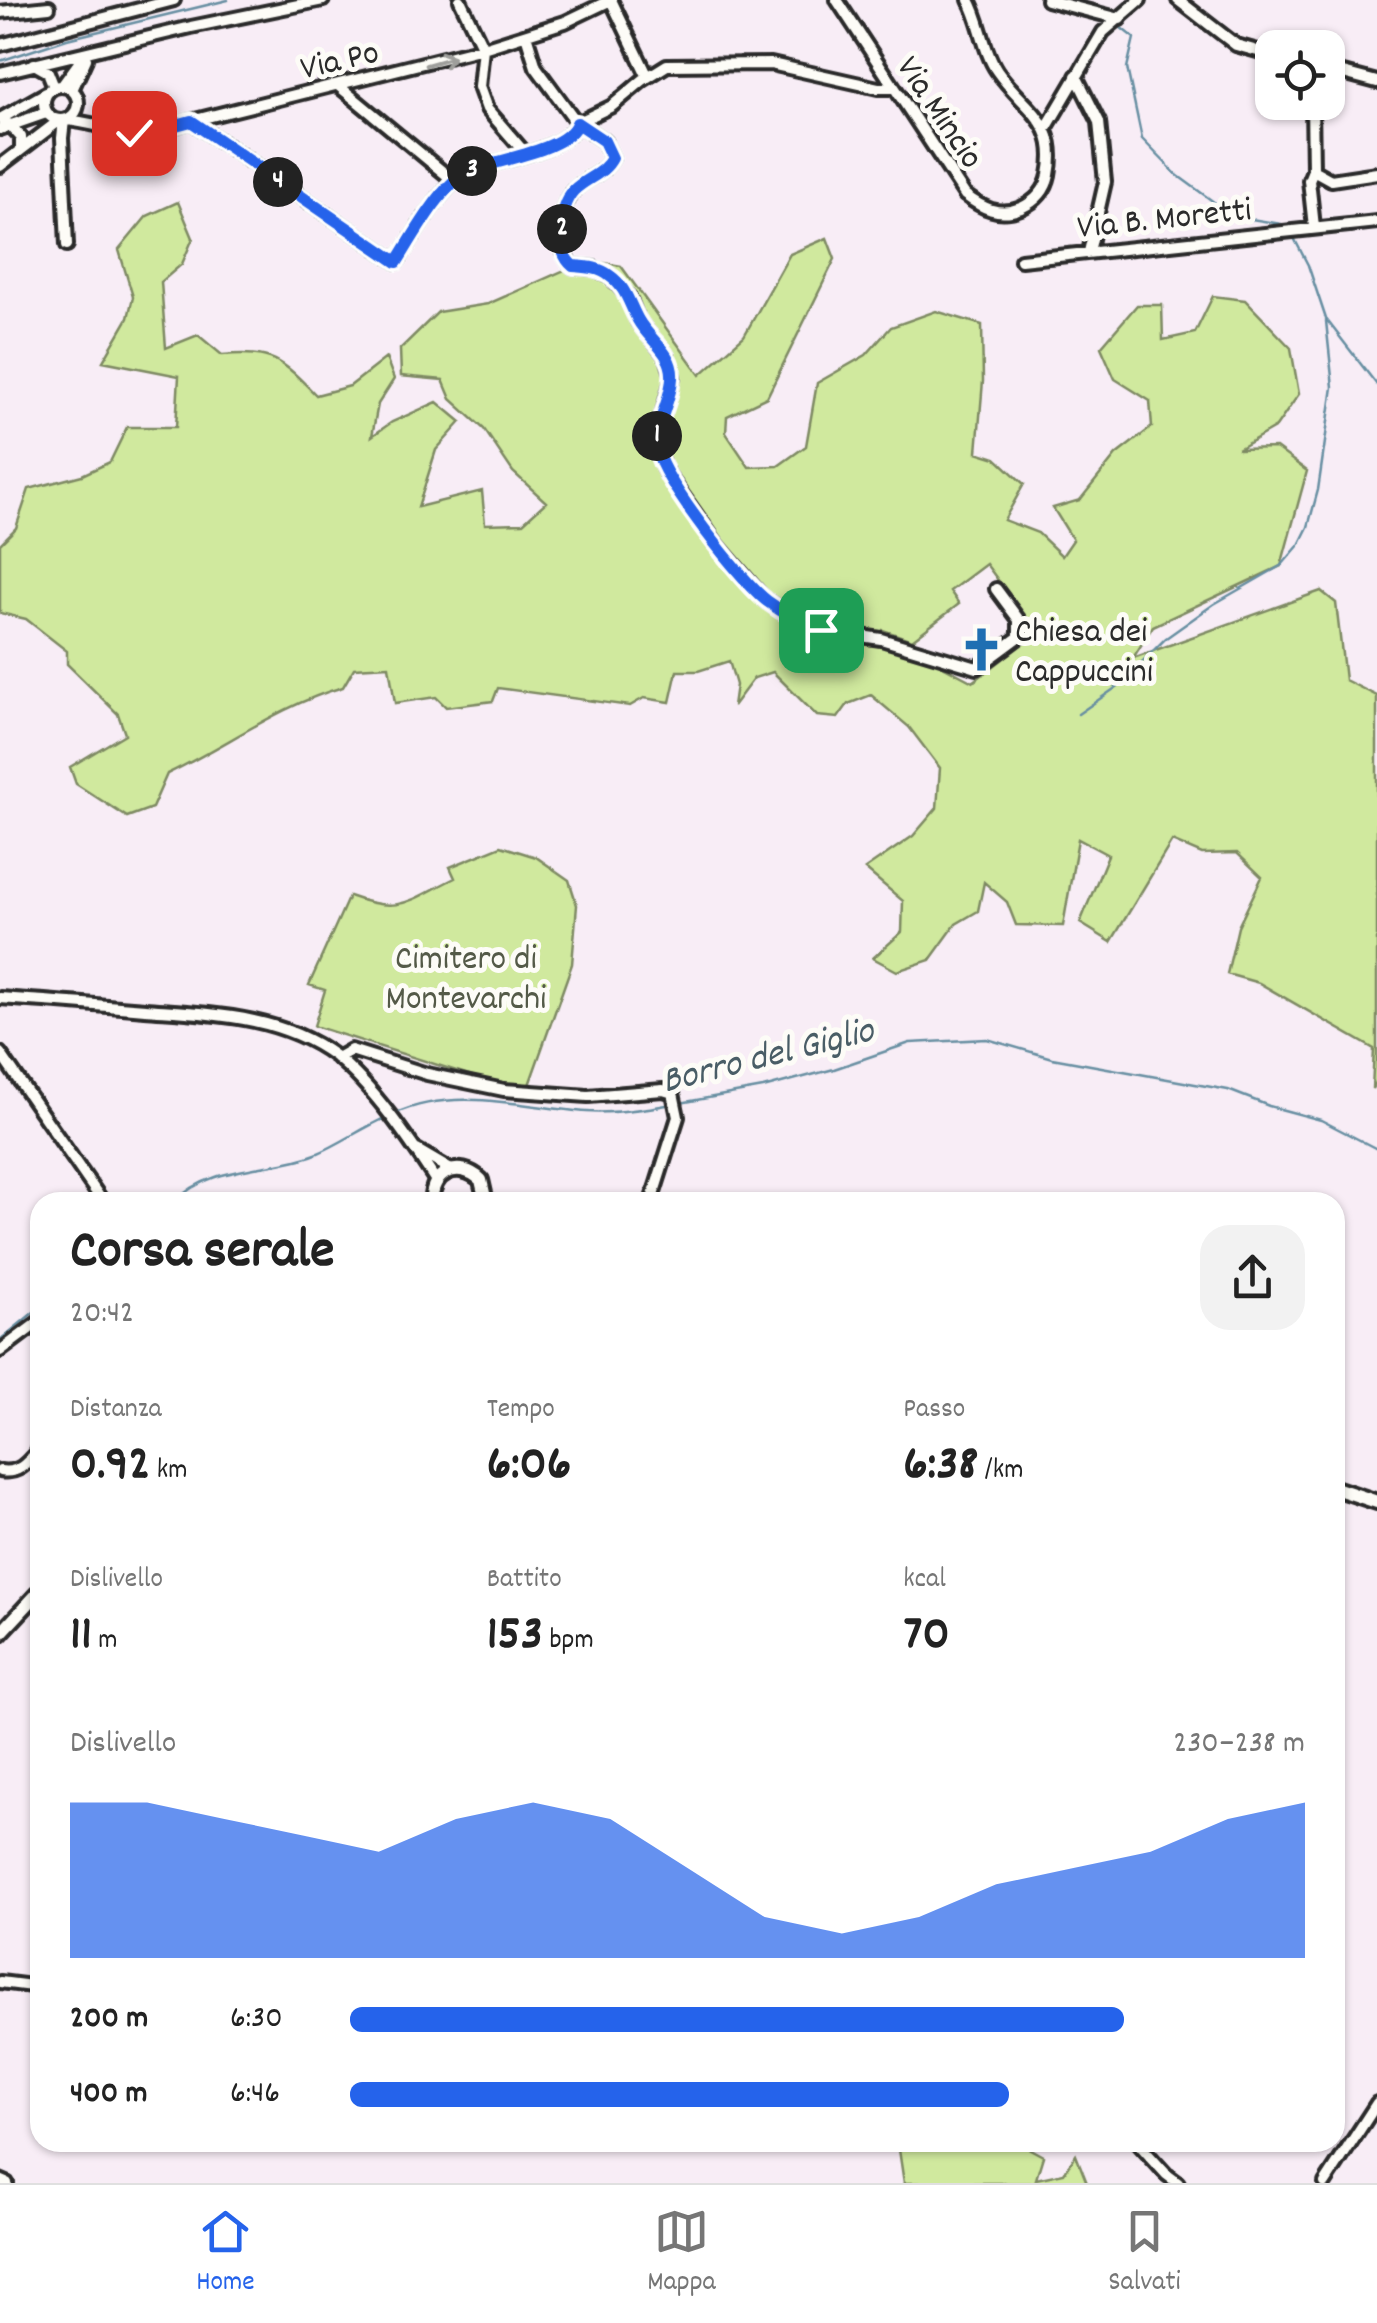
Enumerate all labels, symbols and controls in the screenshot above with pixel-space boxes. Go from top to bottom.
street label: Via Po [296,30,384,96]
map controls [1255,30,1345,120]
button: locate [1255,30,1345,120]
street label: Via Mincio [882,47,994,180]
one-way arrow [424,50,455,69]
pin [92,91,177,176]
icon: check [107,106,162,161]
pin: 3 [447,146,497,196]
text: 3 [466,151,478,191]
pin: 4 [253,157,303,207]
text: 4 [272,162,284,202]
street label: Via B. Moretti [1075,187,1254,255]
pin: 2 [537,204,587,254]
text: 2 [556,209,568,249]
pin: 1 [632,411,682,461]
text: 1 [654,416,660,456]
pin [779,588,864,673]
icon: arrive [794,603,849,658]
place label: Chiesa dei Cappuccini [1015,609,1153,699]
church icon: Chiesa dei Cappuccini [958,625,1006,673]
park label: Cimitero di Montevarchi [385,936,547,1026]
water label: Borro del Giglio [657,1005,882,1111]
text: Corsa serale [70,1215,334,1294]
button: share [1200,1225,1305,1330]
text: 20:42 [70,1292,134,1338]
text: Distanza [70,1391,162,1431]
text: Tempo [487,1391,555,1431]
text: Passo [903,1391,965,1431]
text: 0.92 [70,1431,150,1503]
text: 6:06 [487,1431,571,1503]
text: 6:38 [903,1431,978,1503]
text: km [150,1452,187,1492]
text: /km [978,1452,1024,1492]
text: Dislivello [70,1561,163,1601]
text: Battito [487,1561,562,1601]
text: kcal [903,1561,946,1601]
text: 11 [70,1601,92,1673]
text: 153 [487,1601,543,1673]
text: 70 [903,1601,950,1673]
text: m [92,1622,118,1662]
text: bpm [543,1622,594,1662]
text: Dislivello [70,1722,176,1768]
text: 230–238 m [1173,1722,1305,1768]
text: 200 m [70,1997,148,2043]
text: 6:30 [230,1997,283,2043]
text: 400 m [70,2072,147,2118]
text: 6:46 [230,2072,280,2118]
tab: Home [196,2204,255,2304]
tab: Mappa [647,2204,716,2304]
tab: Salvati [1108,2204,1181,2304]

